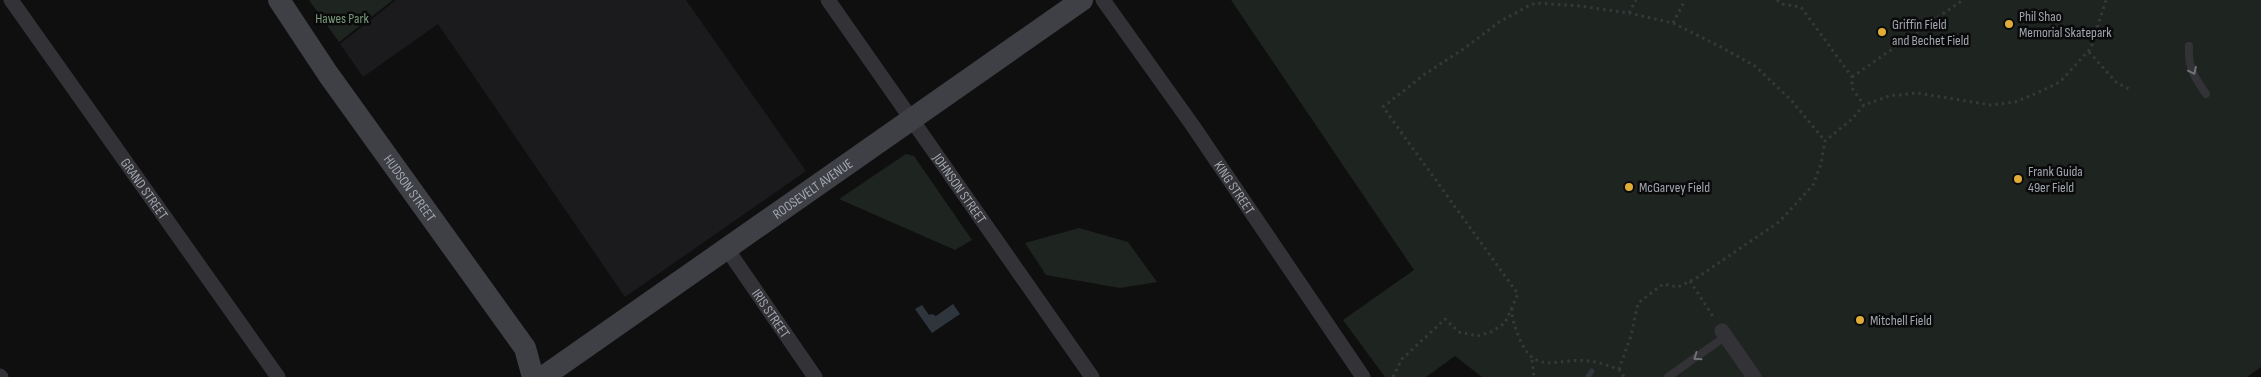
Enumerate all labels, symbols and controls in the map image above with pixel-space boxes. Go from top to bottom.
place label: Phil Shao Memorial Skatepark [2019,8,2112,41]
park label: Hawes Park [315,10,369,27]
place label: Griffin Field and Bechet Field [1892,16,1969,49]
marker: Phil Shao Memorial Skatepark [2003,18,2015,30]
marker: Griffin Field and Bechet Field [1876,26,1888,38]
one-way arrow [2186,66,2197,75]
street label: JOHNSON STREET [929,150,990,227]
street label: HUDSON STREET [380,151,439,225]
street label: GRAND STREET [117,155,172,223]
street label: ROOSEVELT AVENUE [770,155,856,223]
street label: KING STREET [1210,158,1258,218]
place label: Frank Guida 49er Field [2028,163,2083,196]
marker: Frank Guida 49er Field [2012,173,2024,185]
place label: McGarvey Field [1639,179,1710,196]
marker: McGarvey Field [1623,181,1635,193]
street label: IRIS STREET [748,286,794,342]
place label: Mitchell Field [1870,312,1932,329]
marker: Mitchell Field [1854,314,1866,326]
one-way arrow [1693,351,1703,360]

